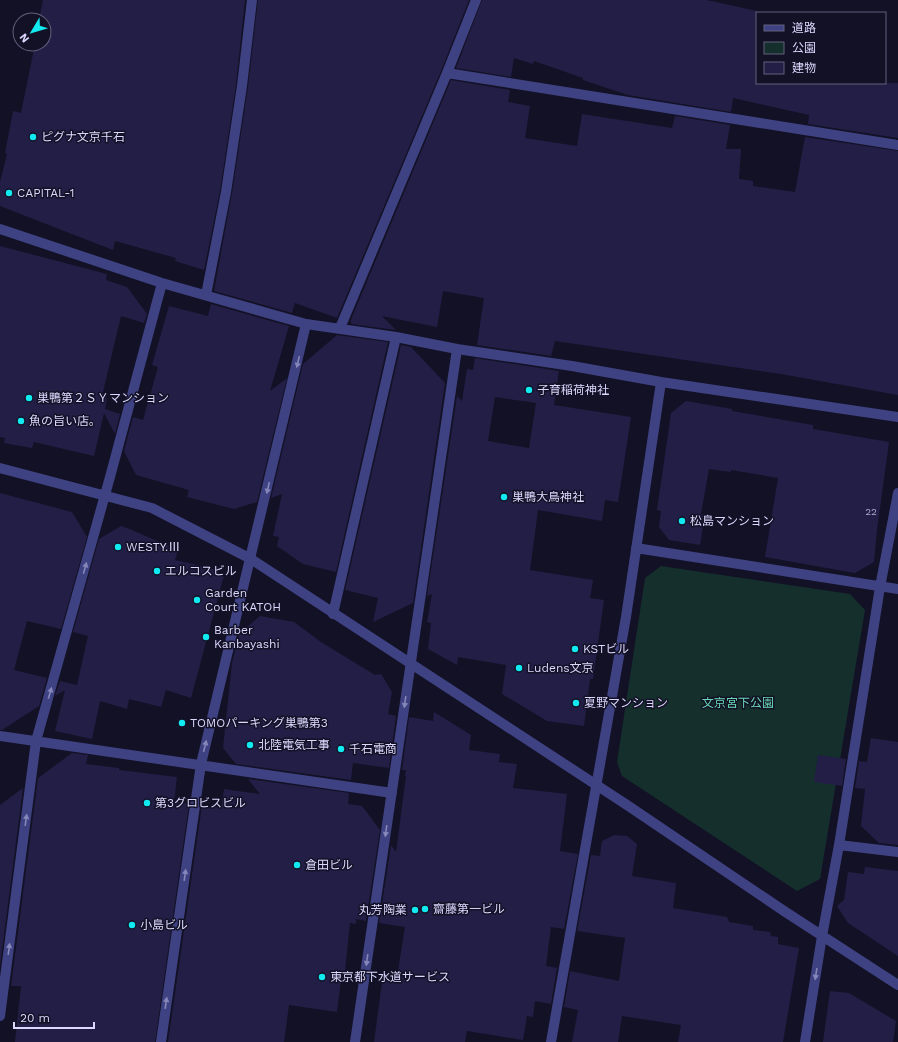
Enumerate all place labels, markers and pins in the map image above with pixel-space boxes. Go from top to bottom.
place label: ピグナ文京千石 [41,130,125,144]
marker: ピグナ文京千石 [28,132,38,142]
place label: CAPITAL-1 [17,186,75,200]
marker: CAPITAL-1 [4,188,14,198]
place label: 子育稲荷神社 [537,383,609,397]
marker: 子育稲荷神社 [524,385,534,395]
place label: 巣鴨第２ＳＹマンション [37,391,169,405]
marker: 巣鴨第２ＳＹマンション [24,393,34,403]
place label: 魚の旨い店。 [29,414,101,428]
marker: 魚の旨い店。 [16,416,26,426]
place label: 巣鴨大鳥神社 [512,490,584,504]
marker: 巣鴨大鳥神社 [499,492,509,502]
place label: 松島マンション [690,514,774,528]
marker: 松島マンション [677,516,687,526]
place label: WESTY.Ⅲ [126,540,180,554]
marker: WESTY.Ⅲ [113,542,123,552]
place label: エルコスビル [165,564,237,578]
marker: エルコスビル [152,566,162,576]
place label: Garden Court KATOH [205,586,281,614]
marker: Garden Court KATOH [192,595,202,605]
place label: Barber Kanbayashi [214,623,280,651]
marker: Barber Kanbayashi [201,632,211,642]
place label: KSTビル [583,642,629,656]
marker: KSTビル [570,644,580,654]
place label: Ludens文京 [527,661,594,675]
marker: Ludens文京 [514,663,524,673]
place label: 夏野マンション [584,696,668,710]
marker: 夏野マンション [571,698,581,708]
place label: TOMOパーキング巣鴨第3 [190,716,328,730]
marker: TOMOパーキング巣鴨第3 [177,718,187,728]
place label: 北陸電気工事 [258,738,330,752]
marker: 北陸電気工事 [245,740,255,750]
place label: 千石電商 [349,742,397,756]
marker: 千石電商 [336,744,346,754]
place label: 第3グロビスビル [155,796,246,810]
marker: 第3グロビスビル [142,798,152,808]
place label: 倉田ビル [305,858,353,872]
marker: 倉田ビル [292,860,302,870]
place label: 齋藤第一ビル [433,902,505,916]
place label: 丸芳陶業 [359,903,407,917]
marker: 齋藤第一ビル [420,904,430,914]
marker: 丸芳陶業 [410,905,420,915]
place label: 小島ビル [140,918,188,932]
marker: 小島ビル [127,920,137,930]
place label: 東京都下水道サービス [330,970,450,984]
marker: 東京都下水道サービス [317,972,327,982]

